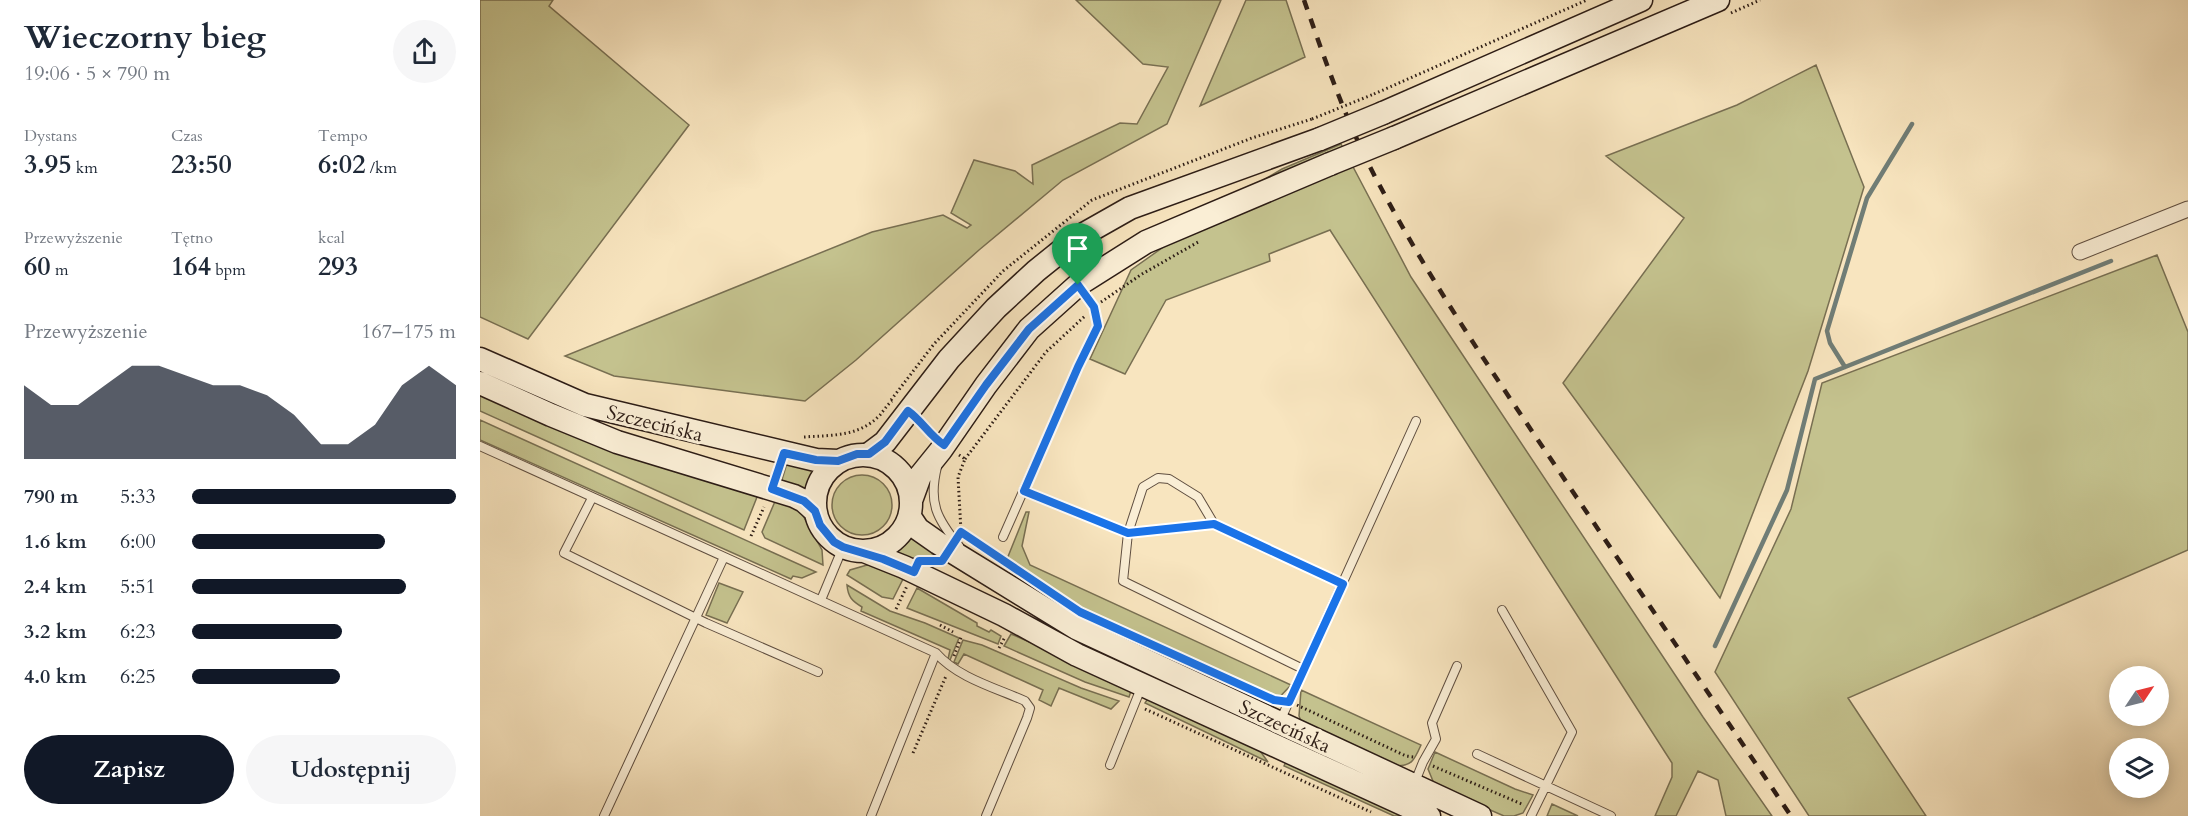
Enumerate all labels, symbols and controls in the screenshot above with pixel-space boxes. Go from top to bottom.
text: Wieczorny bieg [24,15,266,60]
button: share [393,20,456,83]
text: 19:06 · 5 × 790 m [24,60,170,87]
text: Dystans [24,125,77,147]
text: Czas [171,125,203,147]
text: Tempo [318,125,368,147]
text: 3.95 [24,147,72,182]
text: 23:50 [171,147,232,182]
text: 6:02 [318,147,366,182]
text: km [72,157,98,179]
text: /km [366,157,397,179]
pin [1052,223,1103,285]
text: Przewyższenie [24,227,123,249]
text: Tętno [171,227,213,249]
text: kcal [318,227,345,249]
icon: arrive [1061,232,1094,265]
text: 60 [24,249,51,284]
text: 164 [171,249,211,284]
text: 293 [318,249,358,284]
text: m [51,259,68,281]
text: bpm [211,259,246,281]
text: Przewyższenie [24,318,147,345]
text: 167–175 m [361,318,456,345]
street label: Szczecińska [604,398,706,449]
text: 790 m [24,483,79,510]
text: 5:33 [120,483,156,510]
text: 1.6 km [24,528,87,555]
text: 6:00 [120,528,156,555]
text: 2.4 km [24,573,87,600]
text: 5:51 [120,573,156,600]
text: 3.2 km [24,618,87,645]
text: 6:23 [120,618,156,645]
text: 4.0 km [24,663,87,690]
text: 6:25 [120,663,156,690]
north arrow [2109,666,2169,726]
map controls [2109,666,2169,798]
street label: Szczecińska [1235,693,1335,760]
button: Zapisz [24,735,234,804]
button: Udostępnij [246,735,456,804]
button: layers [2109,738,2169,798]

